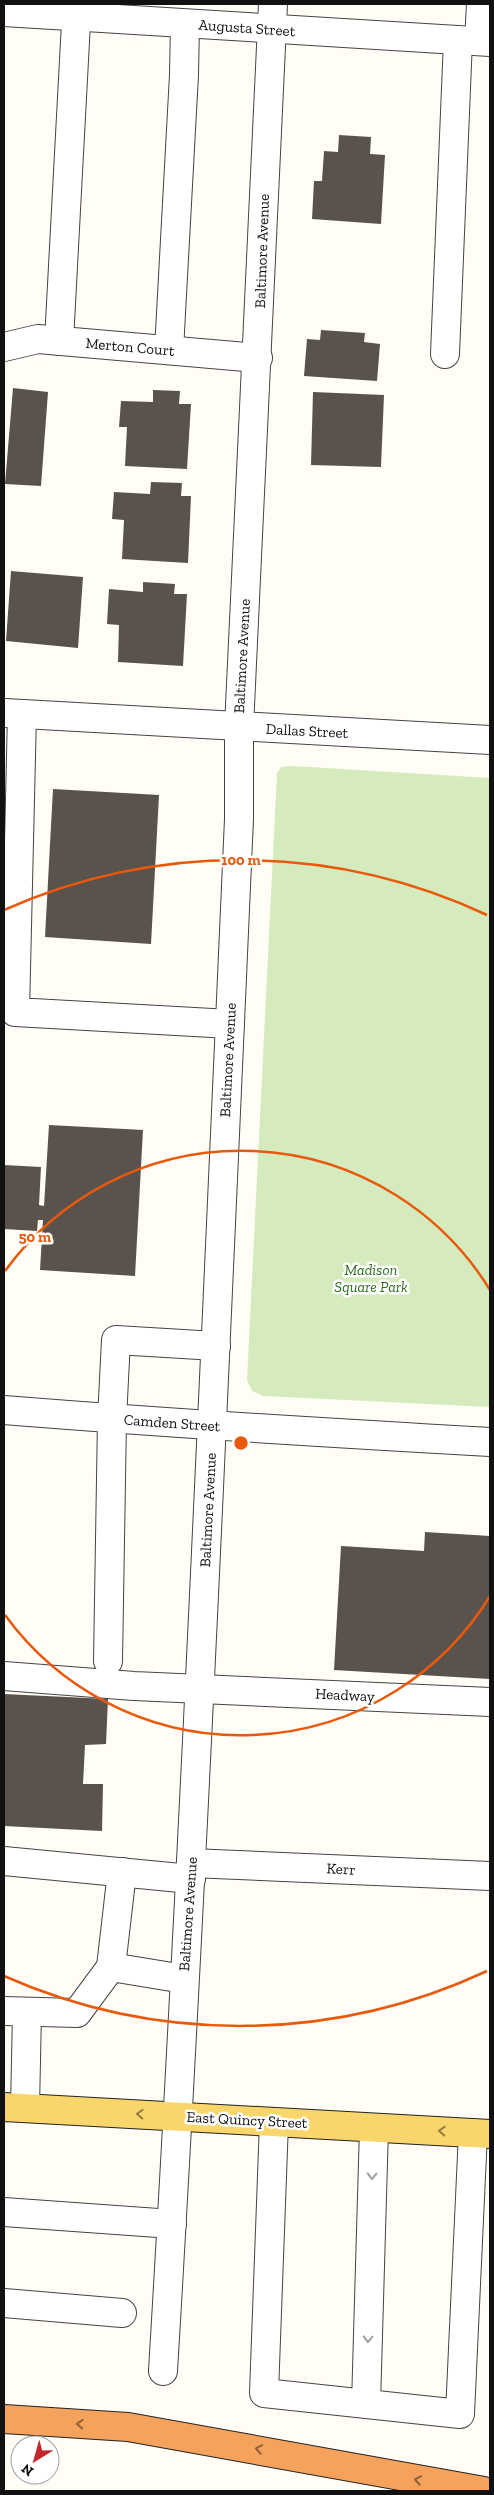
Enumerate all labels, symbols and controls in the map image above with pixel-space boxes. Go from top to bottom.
street label: Augusta Street [198,16,296,40]
street label: Baltimore Avenue [251,193,273,309]
street label: Merton Court [85,334,176,360]
street label: Baltimore Avenue [230,598,254,714]
street label: Dallas Street [265,720,349,742]
text: 100 m [221,851,261,869]
street label: Baltimore Avenue [216,1002,240,1118]
text: 50 m [19,1228,51,1246]
park label: Madison Square Park [334,1261,408,1296]
street label: Camden Street [123,1411,221,1435]
centre of rings [232,1434,250,1452]
street label: Baltimore Avenue [196,1452,220,1568]
street label: Headway [315,1684,375,1706]
street label: Baltimore Avenue [175,1856,201,1972]
street label: Kerr [326,1859,356,1879]
street label: East Quincy Street [186,2108,308,2132]
one-way arrow [135,2109,143,2120]
one-way arrow [437,2126,445,2137]
one-way arrow [367,2173,377,2181]
one-way arrow [362,2335,373,2343]
one-way arrow [75,2418,83,2429]
north arrow [10,2435,60,2485]
one-way arrow [254,2445,263,2455]
text: N [18,2460,37,2480]
one-way arrow [414,2475,423,2485]

